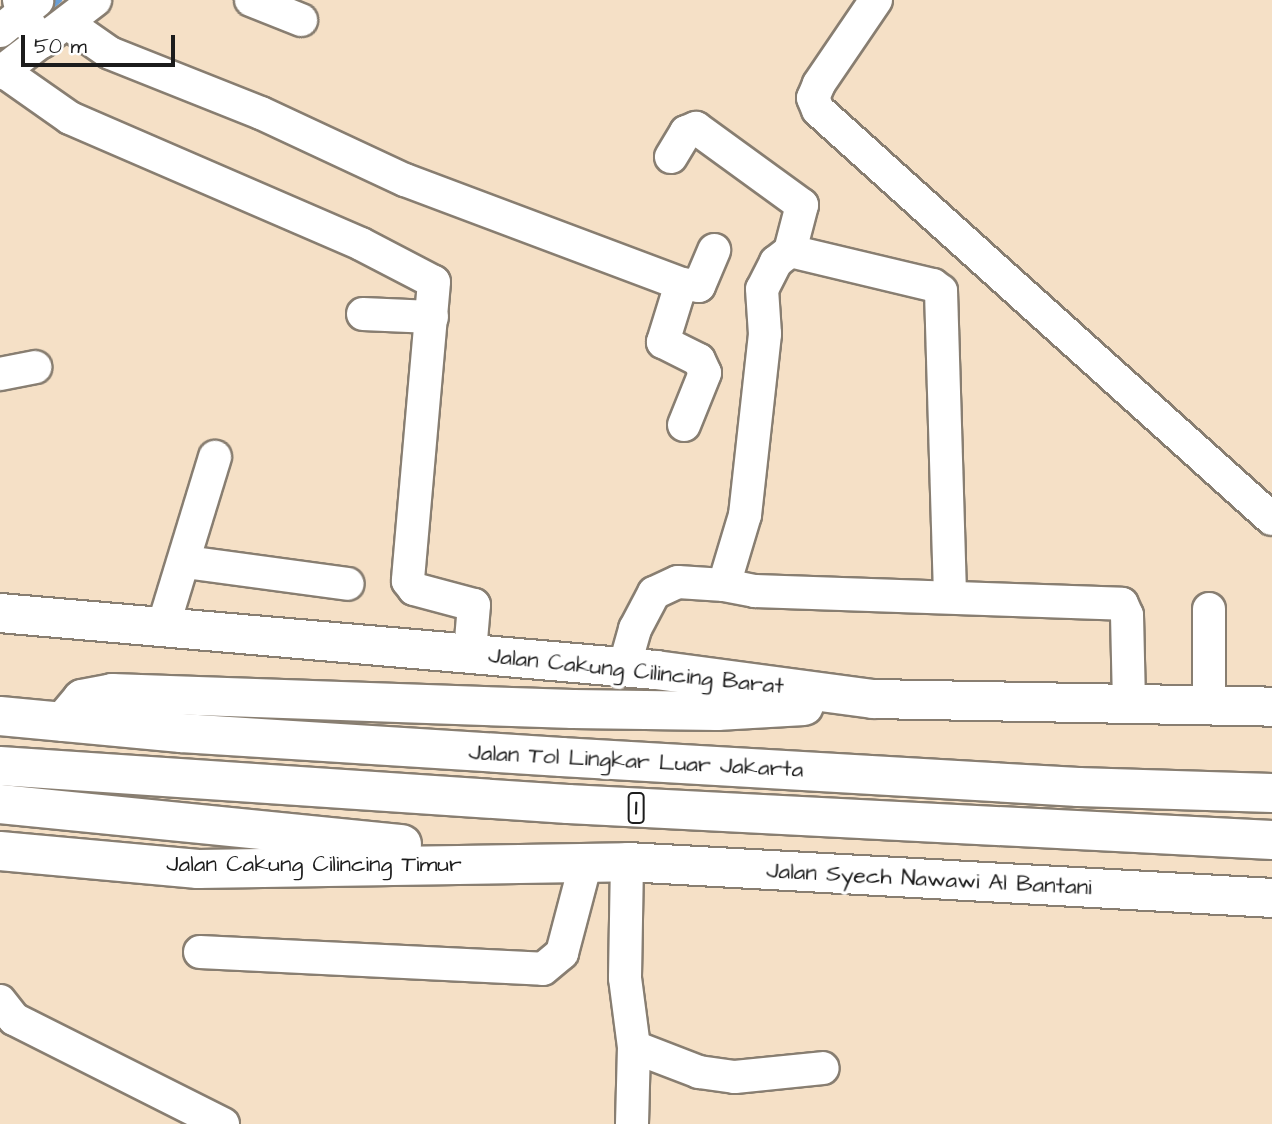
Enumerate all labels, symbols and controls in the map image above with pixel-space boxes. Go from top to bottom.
scale bar [24,21,178,65]
text: 50 m [34,32,87,61]
street label: Jalan Cakung Cilincing Barat [487,642,785,700]
street label: Jalan Tol Lingkar Luar Jakarta [468,738,804,784]
road number: 1 [627,790,645,826]
street label: Jalan Cakung Cilincing Timur [166,850,462,878]
street label: Jalan Syech Nawawi Al Bantani [766,857,1092,901]

